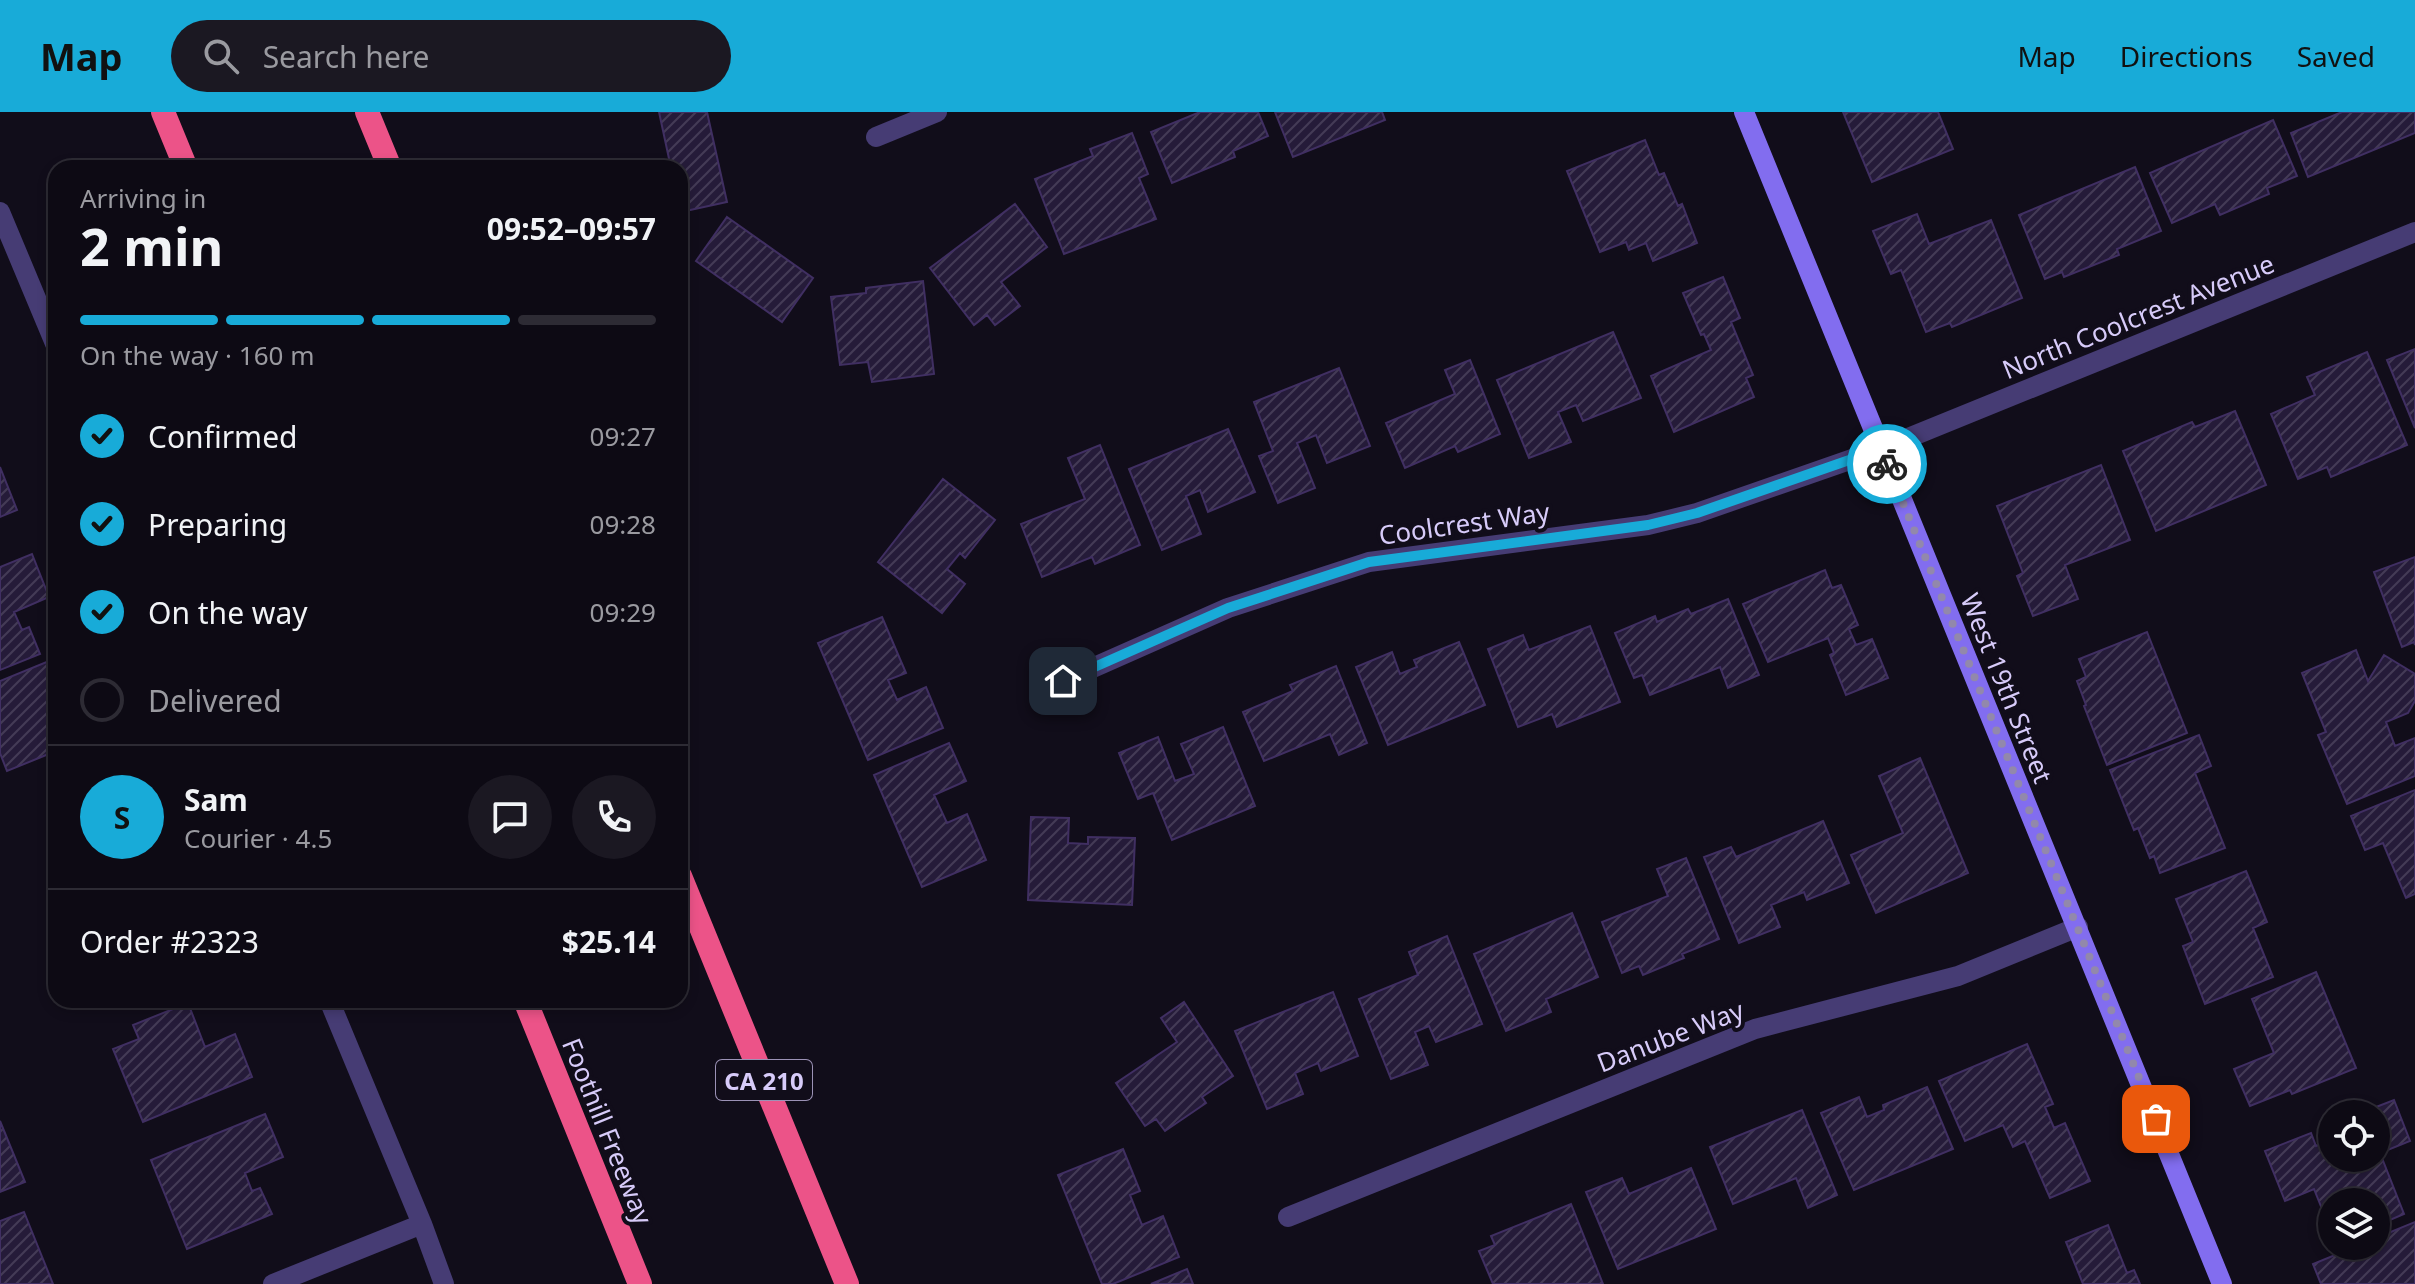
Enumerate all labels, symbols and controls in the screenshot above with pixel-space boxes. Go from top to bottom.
search box [171,20,731,92]
text: Map [40,30,123,82]
icon: search [199,34,243,78]
text: Search here [263,36,430,77]
text: Map [2017,37,2076,75]
text: Directions [2120,37,2253,75]
text: Saved [2297,37,2375,75]
text: Arriving in [80,180,206,216]
text: 09:52–09:57 [487,208,656,249]
text: 2 min [80,210,223,281]
street label: North Coolcrest Avenue [1997,245,2279,387]
text: On the way · 160 m [80,337,314,373]
icon: check [80,414,124,458]
text: Confirmed [148,416,298,457]
text: 09:27 [590,418,656,454]
courier [1847,424,1927,504]
icon: bike [1865,442,1909,486]
street label: Coolcrest Way [1376,493,1552,553]
icon: check [80,502,124,546]
text: Preparing [148,504,287,545]
text: 09:28 [590,506,656,542]
street label: West 19th Street [1953,588,2061,788]
icon: check [80,590,124,634]
text: On the way [148,592,308,633]
text: 09:29 [590,594,656,630]
pin [1029,647,1097,715]
icon: home [1041,659,1085,703]
text: Delivered [148,680,282,721]
button: chat [468,775,552,859]
button: phone [572,775,656,859]
text: Sam [184,779,248,820]
text: S [114,797,130,838]
text: Courier · 4.5 [184,820,332,856]
text: Order #2323 [80,921,259,962]
text: $25.14 [562,921,656,962]
street label: Danube Way [1591,991,1749,1081]
street label: Foothill Freeway [554,1032,662,1230]
road number: CA 210 [716,1060,812,1100]
pin [2122,1085,2190,1153]
icon: bag [2134,1097,2178,1141]
map controls [2318,1100,2390,1260]
button: locate [2318,1100,2390,1172]
button: layers [2318,1188,2390,1260]

